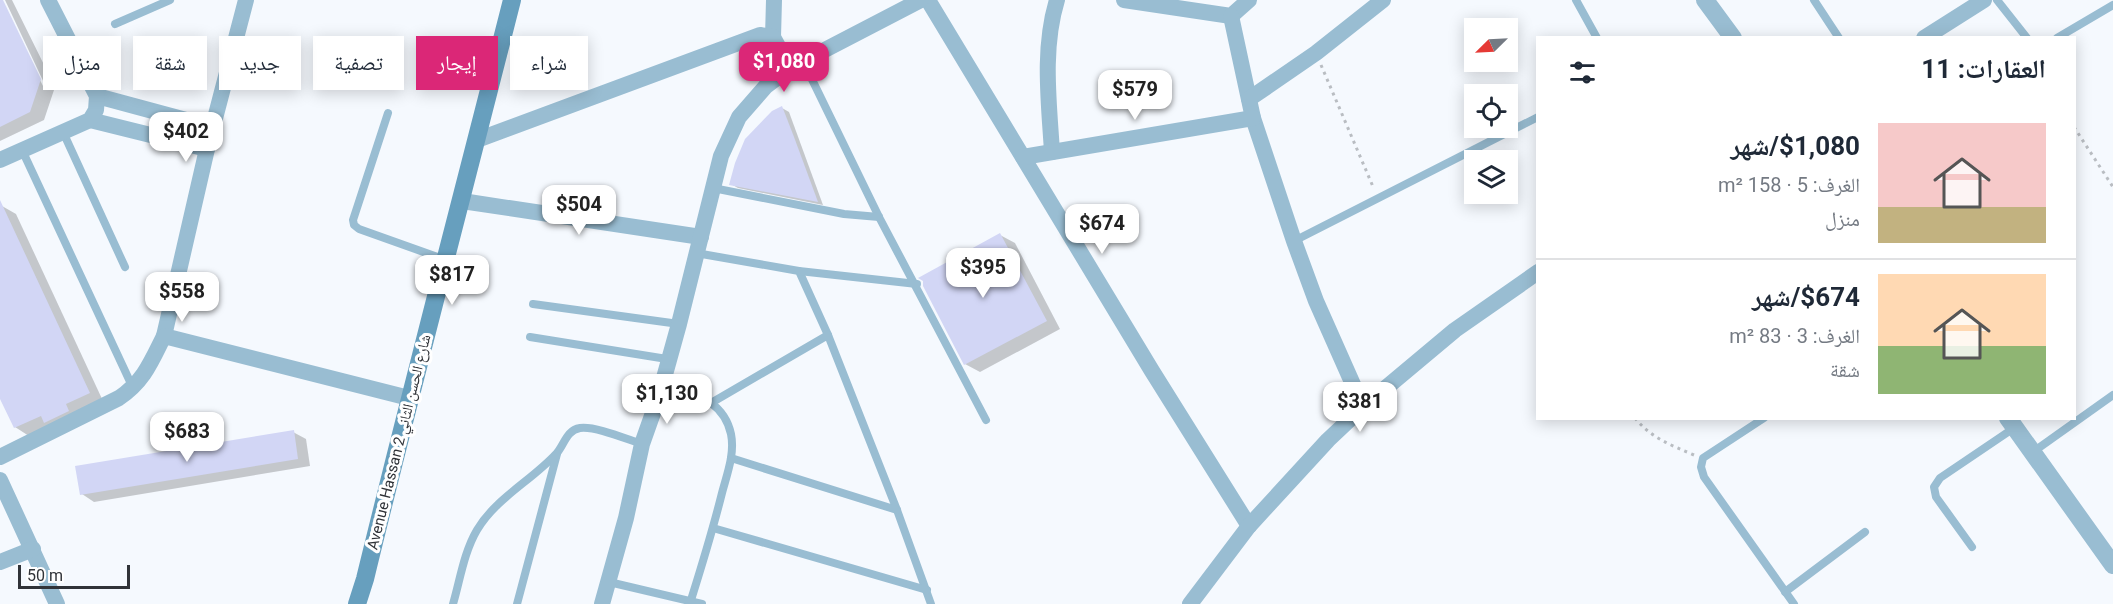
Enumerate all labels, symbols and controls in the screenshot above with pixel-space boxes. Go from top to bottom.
north arrow [1464,18,1518,72]
map controls [1464,18,1518,204]
chip: منزل [43,36,121,90]
chip: شقة [133,36,207,90]
chip: جديد [219,36,301,90]
chip: تصفية [313,36,404,90]
chip: إيجار [416,36,498,90]
chip: شراء [510,36,588,90]
pin: $1,080 [735,42,833,93]
text: $1,080 [753,49,815,73]
text: العقارات: 11 [1921,54,2046,84]
icon: filters [1566,56,1599,89]
pin: $579 [1099,70,1171,121]
text: $579 [1112,77,1158,101]
button: locate [1464,84,1518,138]
pin: $402 [150,112,222,163]
text: $402 [163,119,209,143]
text: $1,080/شهر [1731,131,1860,161]
icon: home [1926,147,1998,219]
button: layers [1464,150,1518,204]
text: الغرف: 5 · 158 m² [1718,173,1860,197]
pin: $504 [543,185,615,236]
text: $504 [556,192,602,216]
pin: $674 [1066,204,1138,255]
text: منزل [1825,207,1860,231]
text: $674 [1079,211,1125,235]
pin: $395 [947,248,1019,299]
pin: $817 [416,255,488,306]
text: $395 [960,255,1006,279]
text: $817 [429,262,475,286]
pin: $558 [146,272,218,323]
text: $558 [159,279,205,303]
text: $674/شهر [1752,282,1860,312]
icon: home [1926,298,1998,370]
text: الغرف: 3 · 83 m² [1729,324,1860,348]
street label: Avenue Hassan 2 شارع الحسن الثاني [364,332,437,552]
text: شقة [1830,358,1860,382]
pin: $1,130 [618,374,716,425]
text: $1,130 [636,381,698,405]
pin: $381 [1324,382,1396,433]
text: $381 [1337,389,1383,413]
pin: $683 [151,412,223,463]
text: $683 [164,419,210,443]
scale bar [18,562,130,590]
text: 50 m [27,566,63,585]

